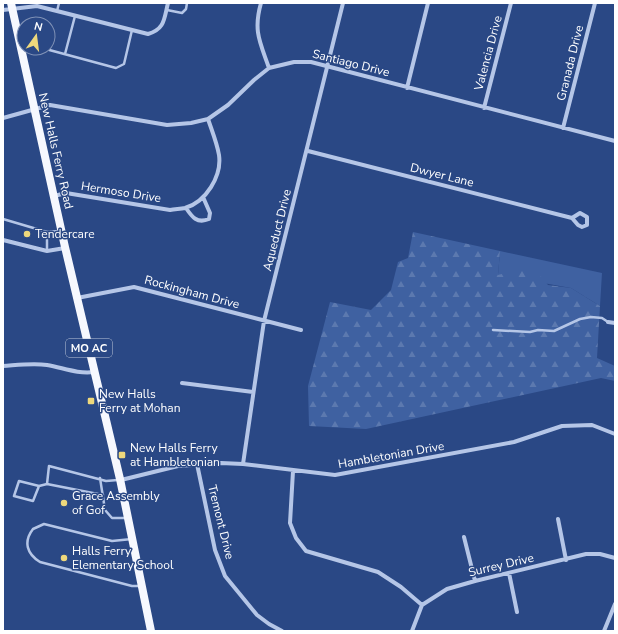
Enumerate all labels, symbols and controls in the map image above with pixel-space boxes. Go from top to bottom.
street label: Valencia Drive [470,14,506,93]
north arrow [16,16,56,56]
text: N [32,19,44,35]
street label: Granada Drive [553,24,587,102]
street label: Santiago Drive [311,46,391,80]
street label: New Halls Ferry Road [35,91,77,211]
street label: Dwyer Lane [408,159,476,191]
street label: Hermoso Drive [80,178,162,206]
street label: Aqueduct Drive [259,187,295,273]
place label: Tendercare [35,226,95,242]
marker: Tendercare [22,229,32,239]
street label: Rockingham Drive [143,272,241,312]
road number: MO AC [66,339,112,357]
place label: New Halls Ferry at Mohan [99,386,181,416]
marker: New Halls Ferry at Mohan [86,396,96,406]
street label: Hambletonian Drive [337,438,445,472]
place label: New Halls Ferry at Hambletonian [130,440,220,470]
marker: New Halls Ferry at Hambletonian [117,450,127,460]
street label: Tremont Drive [204,483,238,561]
place label: Grace Assembly of Gof [72,488,160,518]
marker: Grace Assembly of Gof [59,498,69,508]
place label: Halls Ferry Elementary School [72,543,174,573]
street label: Surrey Drive [467,550,535,580]
marker: Halls Ferry Elementary School [59,553,69,563]

